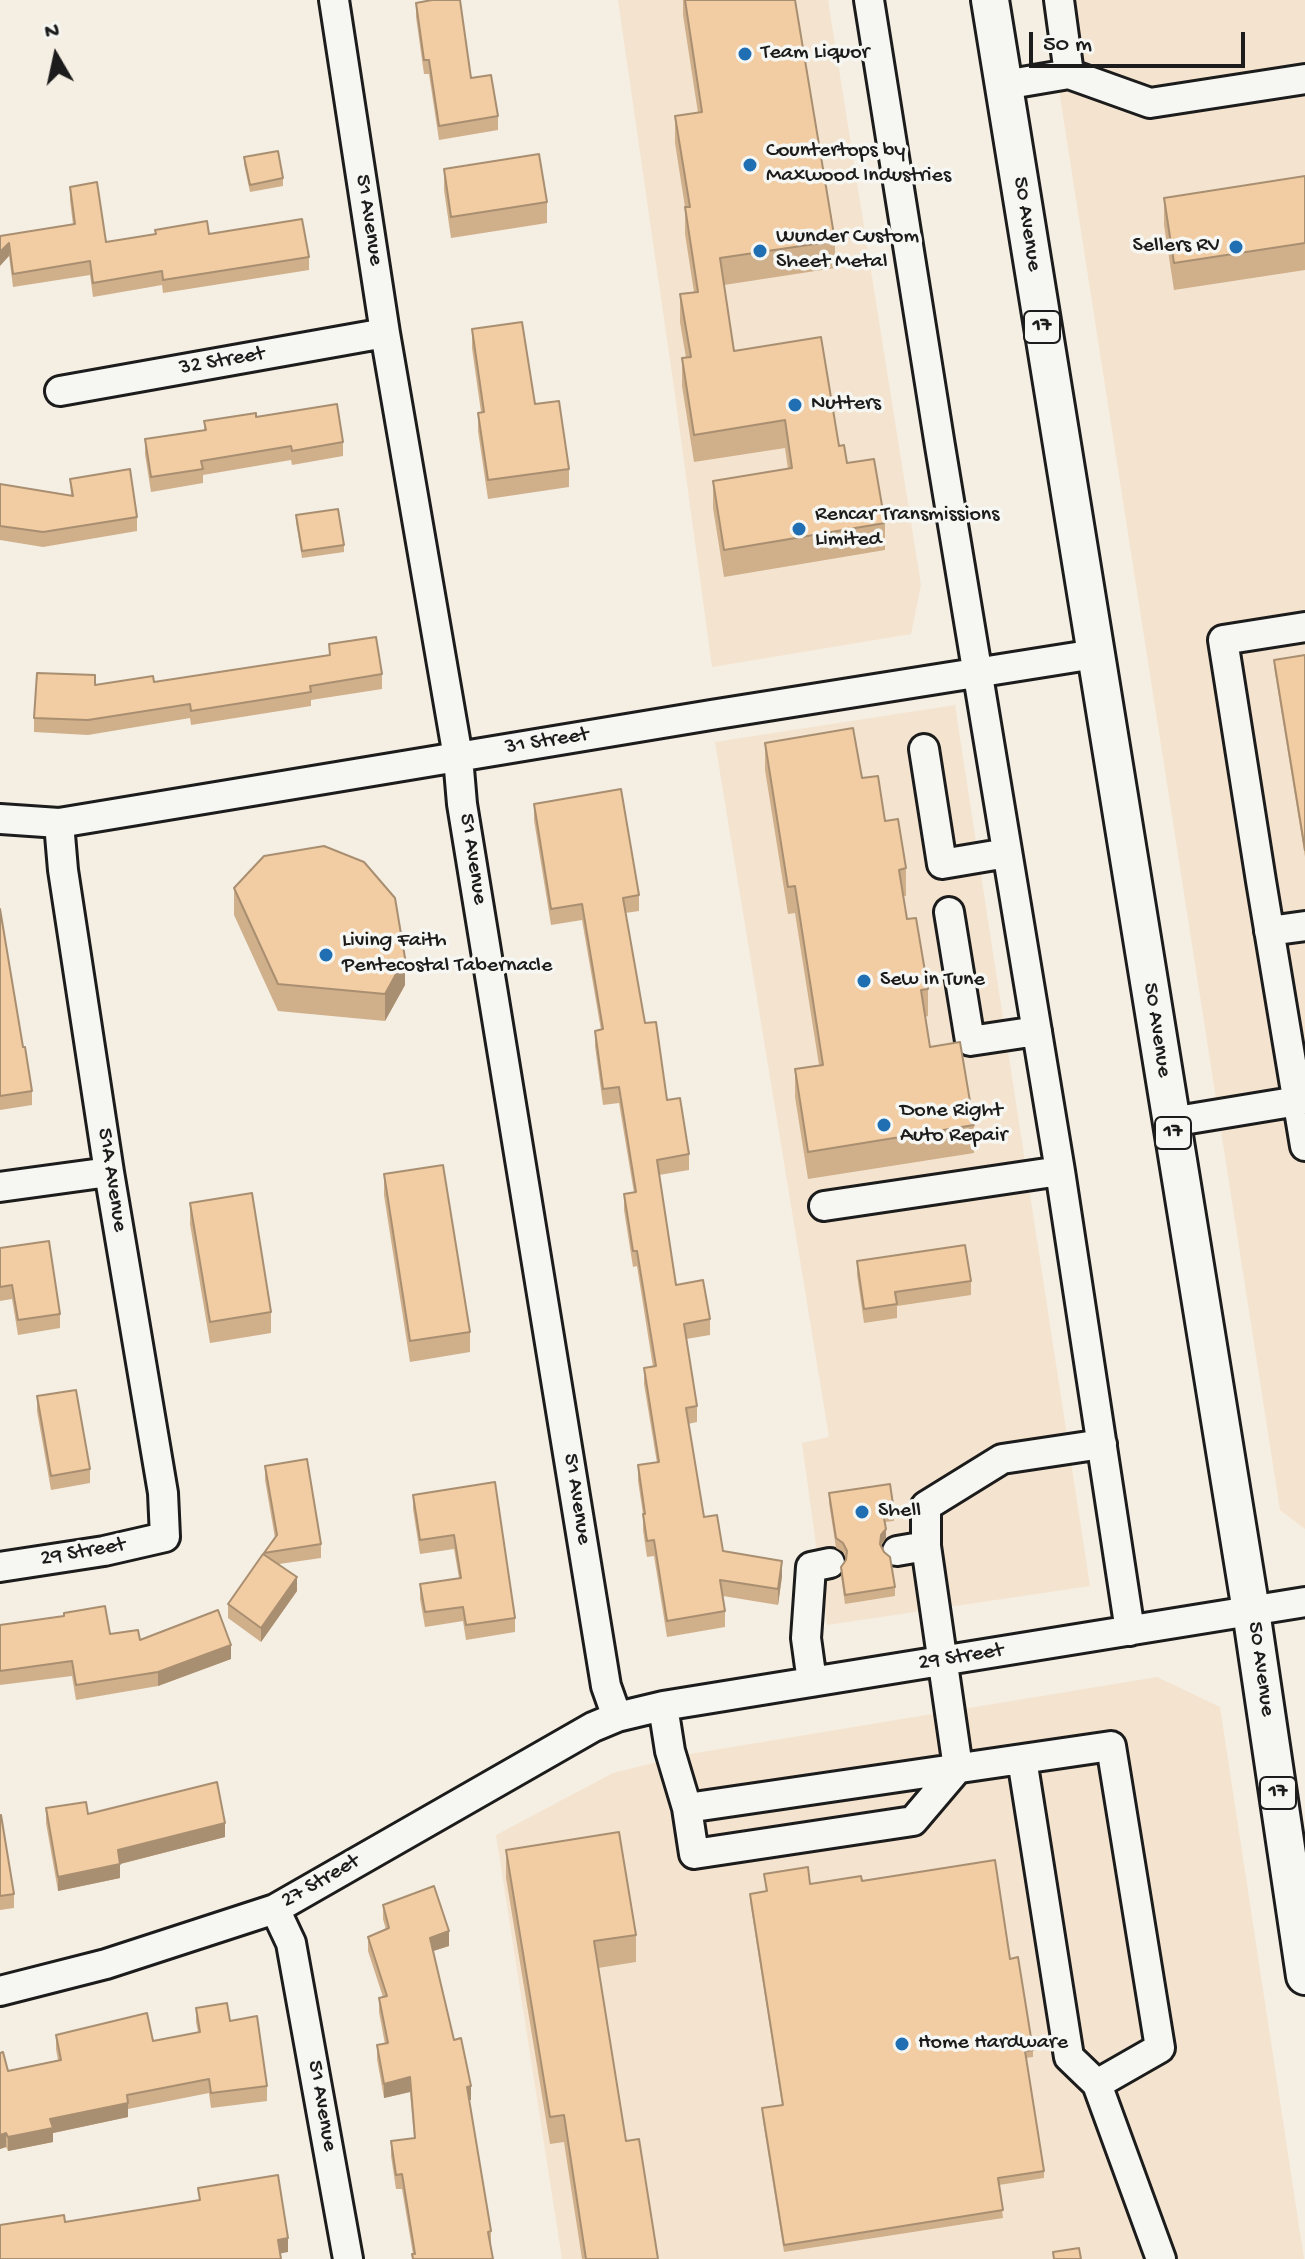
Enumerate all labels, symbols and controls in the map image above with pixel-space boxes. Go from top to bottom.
north arrow [16,16,96,96]
scale bar [1033,16,1249,66]
text: N [43,18,61,46]
text: 50 m [1043,31,1092,60]
place label: Team Liquor [761,41,869,67]
marker: Team Liquor [736,45,754,63]
place label: Countertops by Maxwood Industries [766,139,951,190]
marker: Countertops by Maxwood Industries [741,156,759,174]
street label: 51 Avenue [348,173,388,267]
street label: 50 Avenue [1005,175,1047,273]
place label: Wunder Custom Sheet Metal [776,225,919,276]
place label: Sellers RV [1133,234,1220,260]
marker: Sellers RV [1227,238,1245,256]
marker: Wunder Custom Sheet Metal [751,242,769,260]
road number: 17 [1024,311,1060,343]
street label: 32 Street [177,342,267,382]
place label: Nutters [811,392,881,418]
marker: Nutters [786,396,804,414]
place label: Rencar Transmissions Limited [815,503,999,554]
marker: Rencar Transmissions Limited [790,520,808,538]
street label: 31 Street [503,722,591,762]
street label: 51 Avenue [452,812,492,906]
place label: Living Faith Pentecostal Tabernacle [342,929,552,980]
marker: Living Faith Pentecostal Tabernacle [317,946,335,964]
place label: Sew in Tune [880,968,985,994]
marker: Sew in Tune [855,972,873,990]
street label: 50 Avenue [1135,981,1177,1079]
place label: Done Right Auto Repair [900,1099,1007,1150]
marker: Done Right Auto Repair [875,1116,893,1134]
road number: 17 [1155,1117,1191,1149]
street label: 51A Avenue [90,1126,132,1234]
street label: 51 Avenue [556,1452,596,1546]
place label: Shell [878,1499,921,1525]
marker: Shell [853,1503,871,1521]
street label: 29 Street [39,1533,127,1573]
street label: 50 Avenue [1240,1620,1280,1718]
street label: 29 Street [917,1638,1005,1678]
road number: 17 [1260,1777,1296,1809]
street label: 27 Street [277,1849,365,1915]
place label: Home Hardware [918,2031,1068,2057]
marker: Home Hardware [893,2035,911,2053]
street label: 51 Avenue [300,2058,342,2154]

